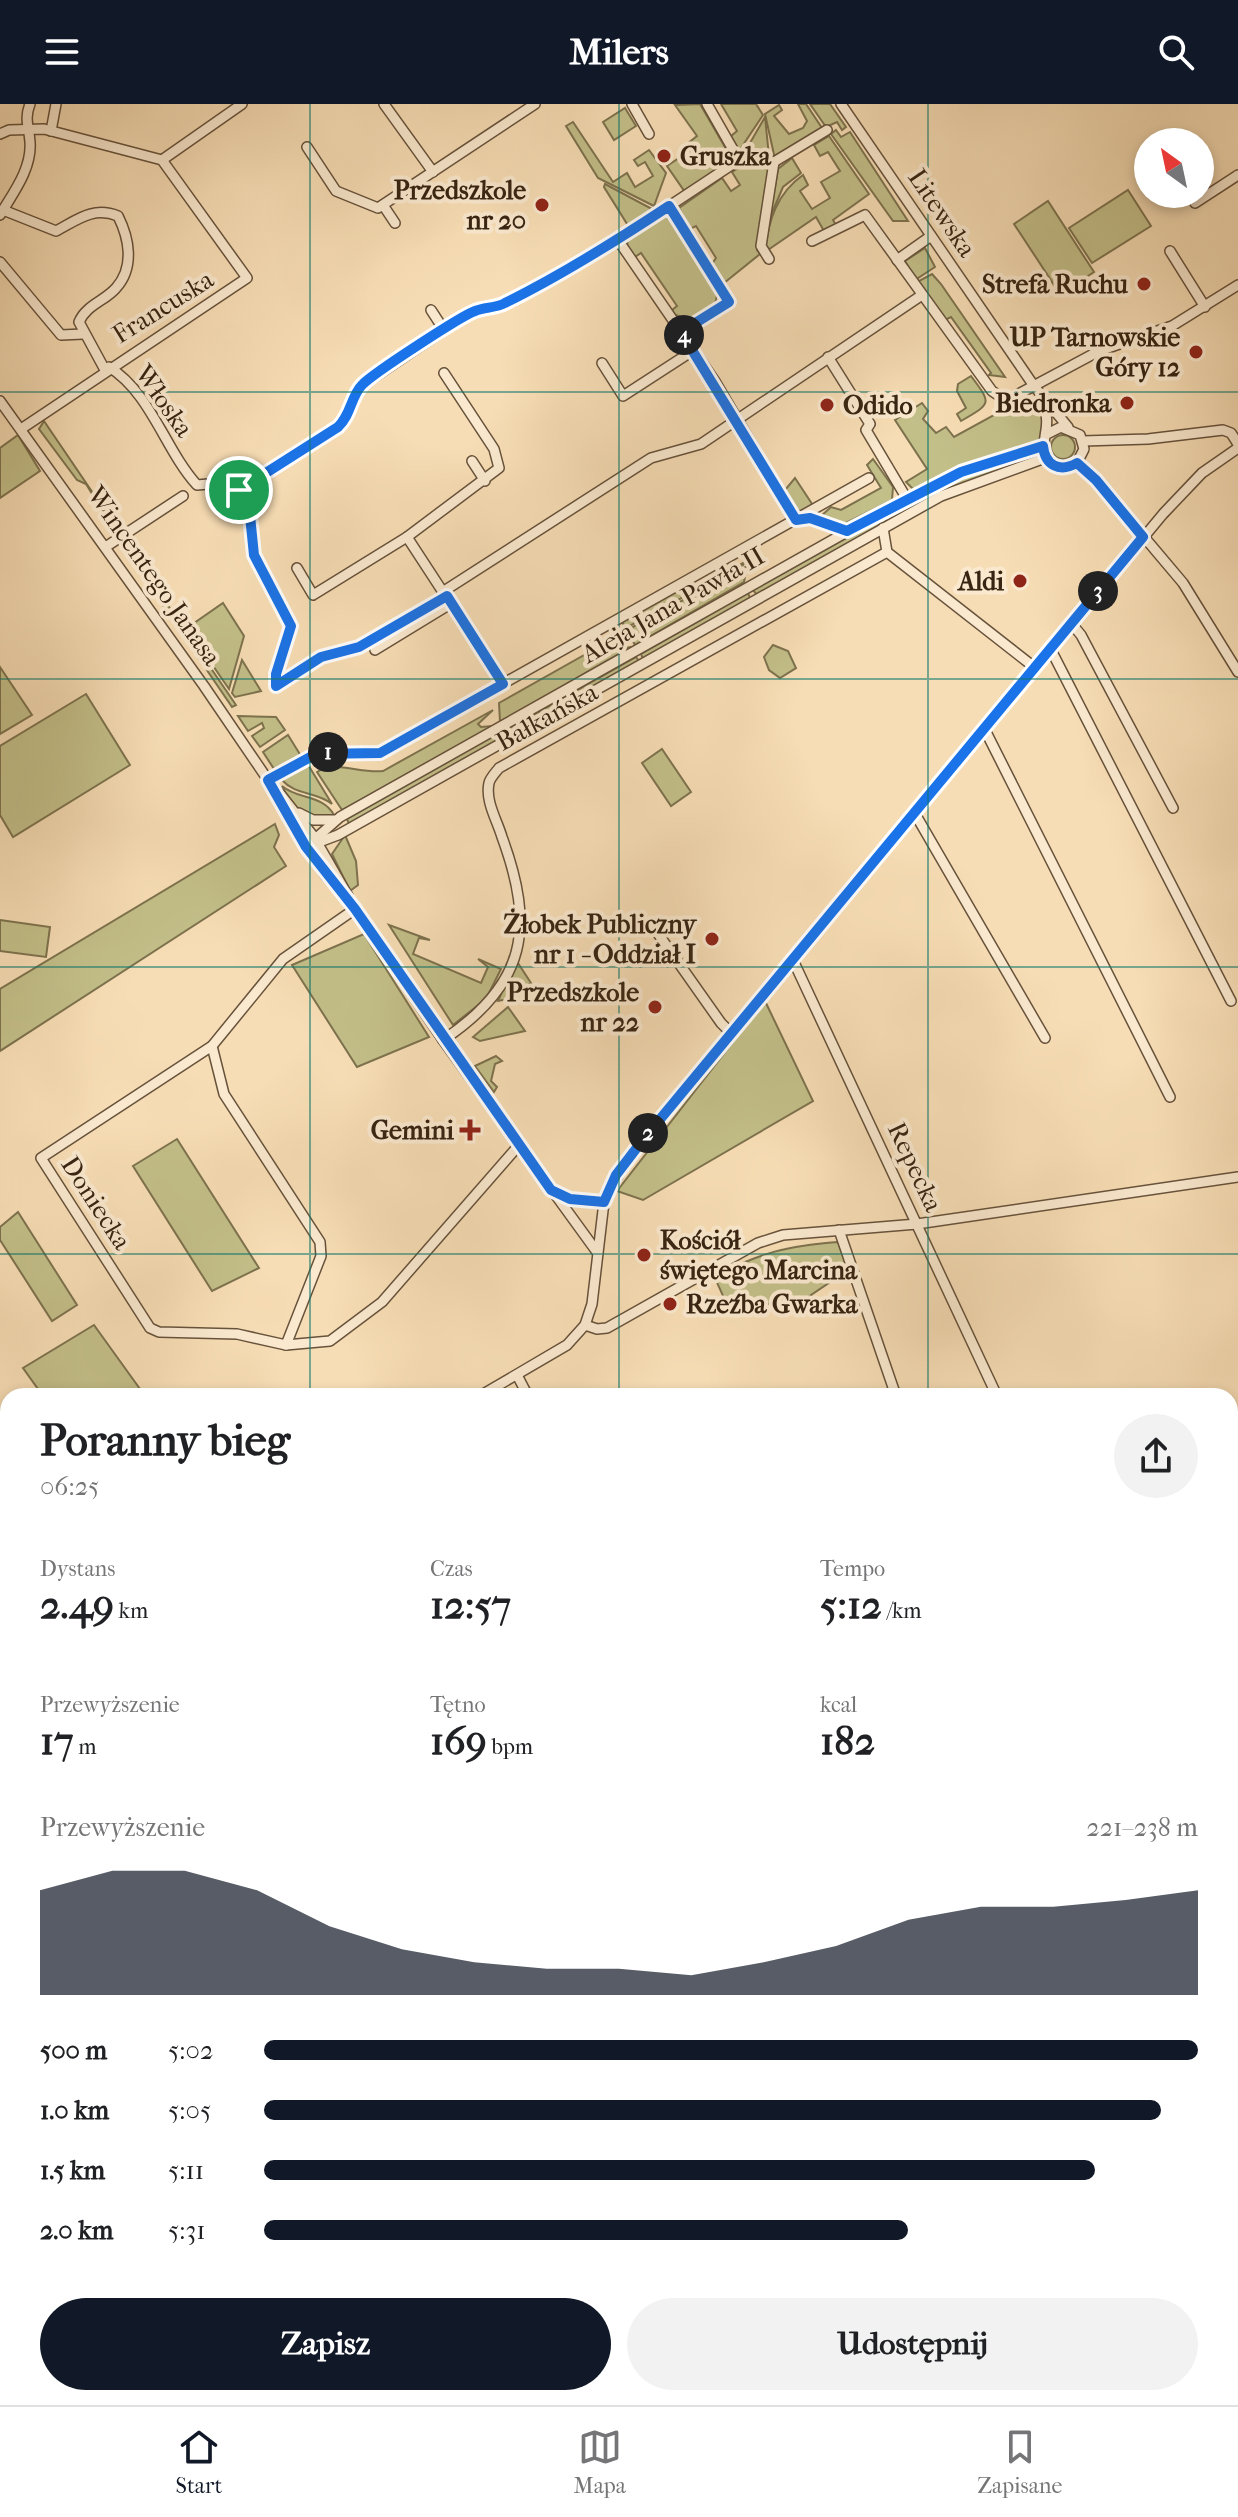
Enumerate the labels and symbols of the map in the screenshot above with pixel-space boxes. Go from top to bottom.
north arrow [1134,128,1214,208]
place label: Gruszka [680,141,772,172]
marker: Gruszka [655,147,673,165]
street label: Litewska [901,163,983,264]
place label: Przedszkole nr 20 [394,175,526,236]
marker: Przedszkole nr 20 [533,196,551,214]
street label: Francuska [107,263,220,350]
place label: Strefa Ruchu [982,269,1128,300]
marker: Strefa Ruchu [1135,275,1153,293]
pin: 4 [664,315,704,355]
place label: UP Tarnowskie Góry 12 [1009,322,1180,383]
marker: UP Tarnowskie Góry 12 [1187,343,1205,361]
street label: Włoska [128,358,200,444]
place label: Biedronka [995,388,1112,419]
place label: Odido [843,390,913,421]
marker: Biedronka [1118,394,1136,412]
marker: Odido [818,396,836,414]
pin [205,456,273,524]
street label: Wincentego Janasa [80,479,228,672]
street label: Aleja Jana Pawła II [575,540,770,670]
place label: Aldi [956,566,1004,597]
pin: 3 [1078,571,1118,611]
marker: Aldi [1011,572,1029,590]
street label: Bałkańska [491,676,604,758]
pin: 1 [308,732,348,772]
place label: Żłobek Publiczny nr 1 - Oddział I [504,908,698,970]
marker: Żłobek Publiczny nr 1 - Oddział I [703,930,721,948]
place label: Przedszkole nr 22 [507,977,639,1038]
marker: Przedszkole nr 22 [646,998,664,1016]
pin: 2 [628,1113,668,1153]
place label: Gemini [371,1115,454,1146]
street label: Repecka [881,1117,950,1218]
marker: Gemini [461,1121,479,1139]
street label: Doniecka [54,1151,138,1256]
place label: Kościół świętego Marcina [660,1225,858,1287]
marker: Kościół świętego Marcina [635,1246,653,1264]
place label: Rzeźba Gwarka [686,1289,858,1320]
marker: Rzeźba Gwarka [661,1295,679,1313]

